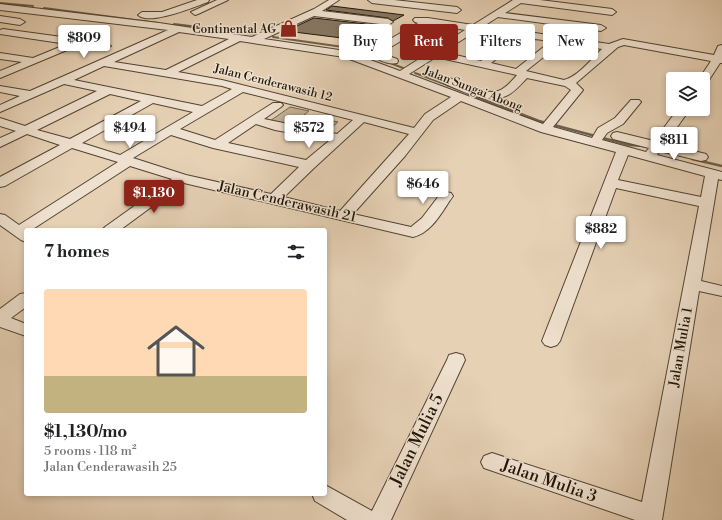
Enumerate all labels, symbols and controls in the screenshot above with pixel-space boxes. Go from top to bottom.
shop icon: Continental AG [279,19,299,39]
place label: Continental AG [192,22,276,37]
chip: Buy [339,24,392,60]
chip: Rent [400,24,458,60]
chip: Filters [466,24,535,60]
chip: New [543,24,598,60]
pin: $809 [60,25,108,59]
text: $809 [67,30,101,46]
street label: Jalan Cenderawasih 12 [211,61,334,105]
street label: Jalan Sungai Abong [420,63,525,115]
map controls [666,72,710,116]
button: layers [666,72,710,116]
pin: $494 [106,115,154,149]
pin: $572 [285,115,333,149]
text: $494 [113,120,147,136]
text: $572 [294,120,324,136]
pin: $811 [650,127,698,161]
text: $811 [660,132,688,148]
pin: $646 [399,171,447,205]
text: $646 [406,176,440,192]
street label: Jalan Cenderawasih 21 [215,177,358,227]
pin: $1,130 [121,180,187,214]
text: $1,130 [133,185,175,201]
pin: $882 [577,216,625,250]
text: $882 [585,221,617,237]
text: 7 homes [44,241,109,263]
icon: filters [285,241,307,263]
street label: Jalan Mulia 1 [665,306,697,389]
icon: home [140,315,212,387]
street label: Jalan Mulia 5 [385,390,449,491]
text: $1,130/mo [44,421,127,443]
text: 5 rooms · 118 m² [44,443,136,459]
street label: Jalan Mulia 3 [497,454,600,508]
text: Jalan Cenderawasih 25 [44,459,177,475]

